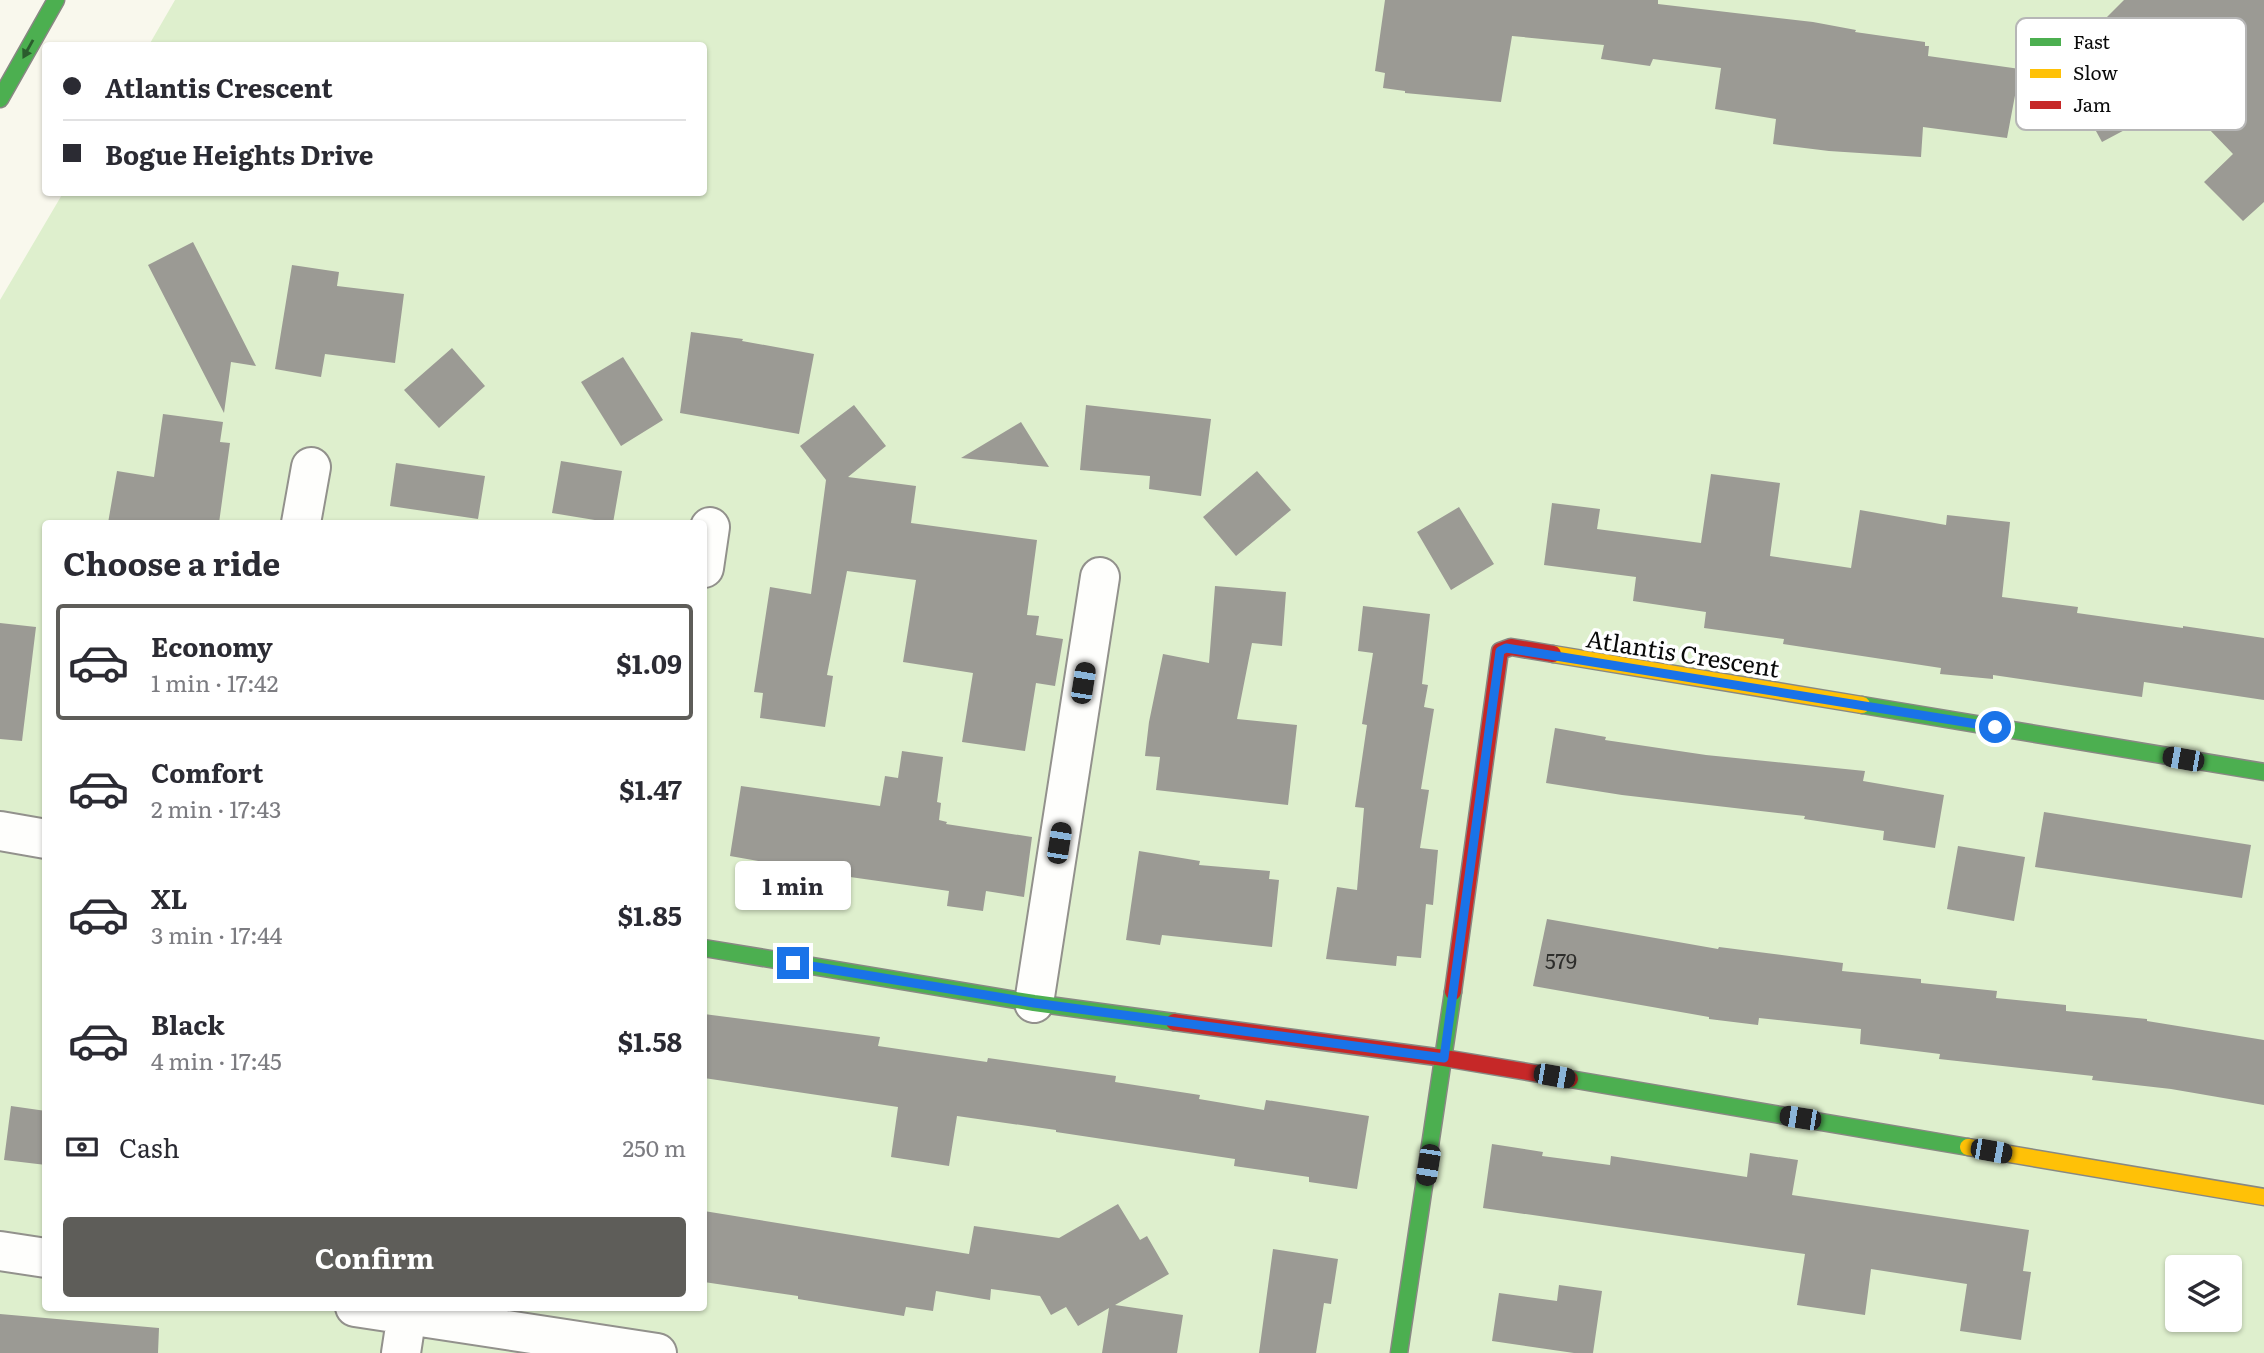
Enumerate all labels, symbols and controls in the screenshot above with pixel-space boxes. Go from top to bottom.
legend [2016,18,2246,130]
text: Fast [2073,27,2110,55]
one-way arrow [22,40,34,59]
text: Slow [2073,58,2118,86]
text: Atlantis Crescent [105,67,333,106]
text: Jam [2073,90,2111,118]
text: Bogue Heights Drive [105,134,374,173]
text: Choose a ride [63,538,280,586]
street label: Atlantis Crescent [1584,619,1782,685]
text: Economy [151,626,273,665]
icon: car [67,631,130,694]
text: $1.09 [616,643,682,682]
car [1070,661,1097,705]
text: 1 min · 17:42 [151,665,278,699]
route start [1979,711,2011,743]
car [2161,745,2206,773]
text: Comfort [151,752,263,791]
icon: car [67,757,130,820]
text: $1.47 [619,769,682,808]
text: 2 min · 17:43 [151,791,282,825]
car [1046,821,1073,865]
callout: 1 min [735,862,851,911]
text: 1 min [762,868,824,902]
text: XL [151,878,188,917]
icon: car [67,883,130,946]
text: $1.85 [618,895,682,934]
text: 3 min · 17:44 [151,917,283,951]
house number: 579 [1545,944,1577,975]
route end [777,947,809,979]
text: Black [151,1004,225,1043]
icon: car [67,1009,130,1072]
text: $1.58 [618,1021,682,1060]
text: 4 min · 17:45 [151,1043,282,1077]
car [1532,1062,1577,1090]
car [1778,1104,1823,1132]
text: Cash [119,1127,180,1166]
icon: cash [63,1128,101,1166]
text: 250 m [622,1130,686,1164]
car [1969,1137,2014,1165]
car [1415,1143,1442,1187]
button: Confirm [63,1217,686,1297]
map controls [2165,1255,2242,1332]
button: layers [2165,1255,2242,1332]

